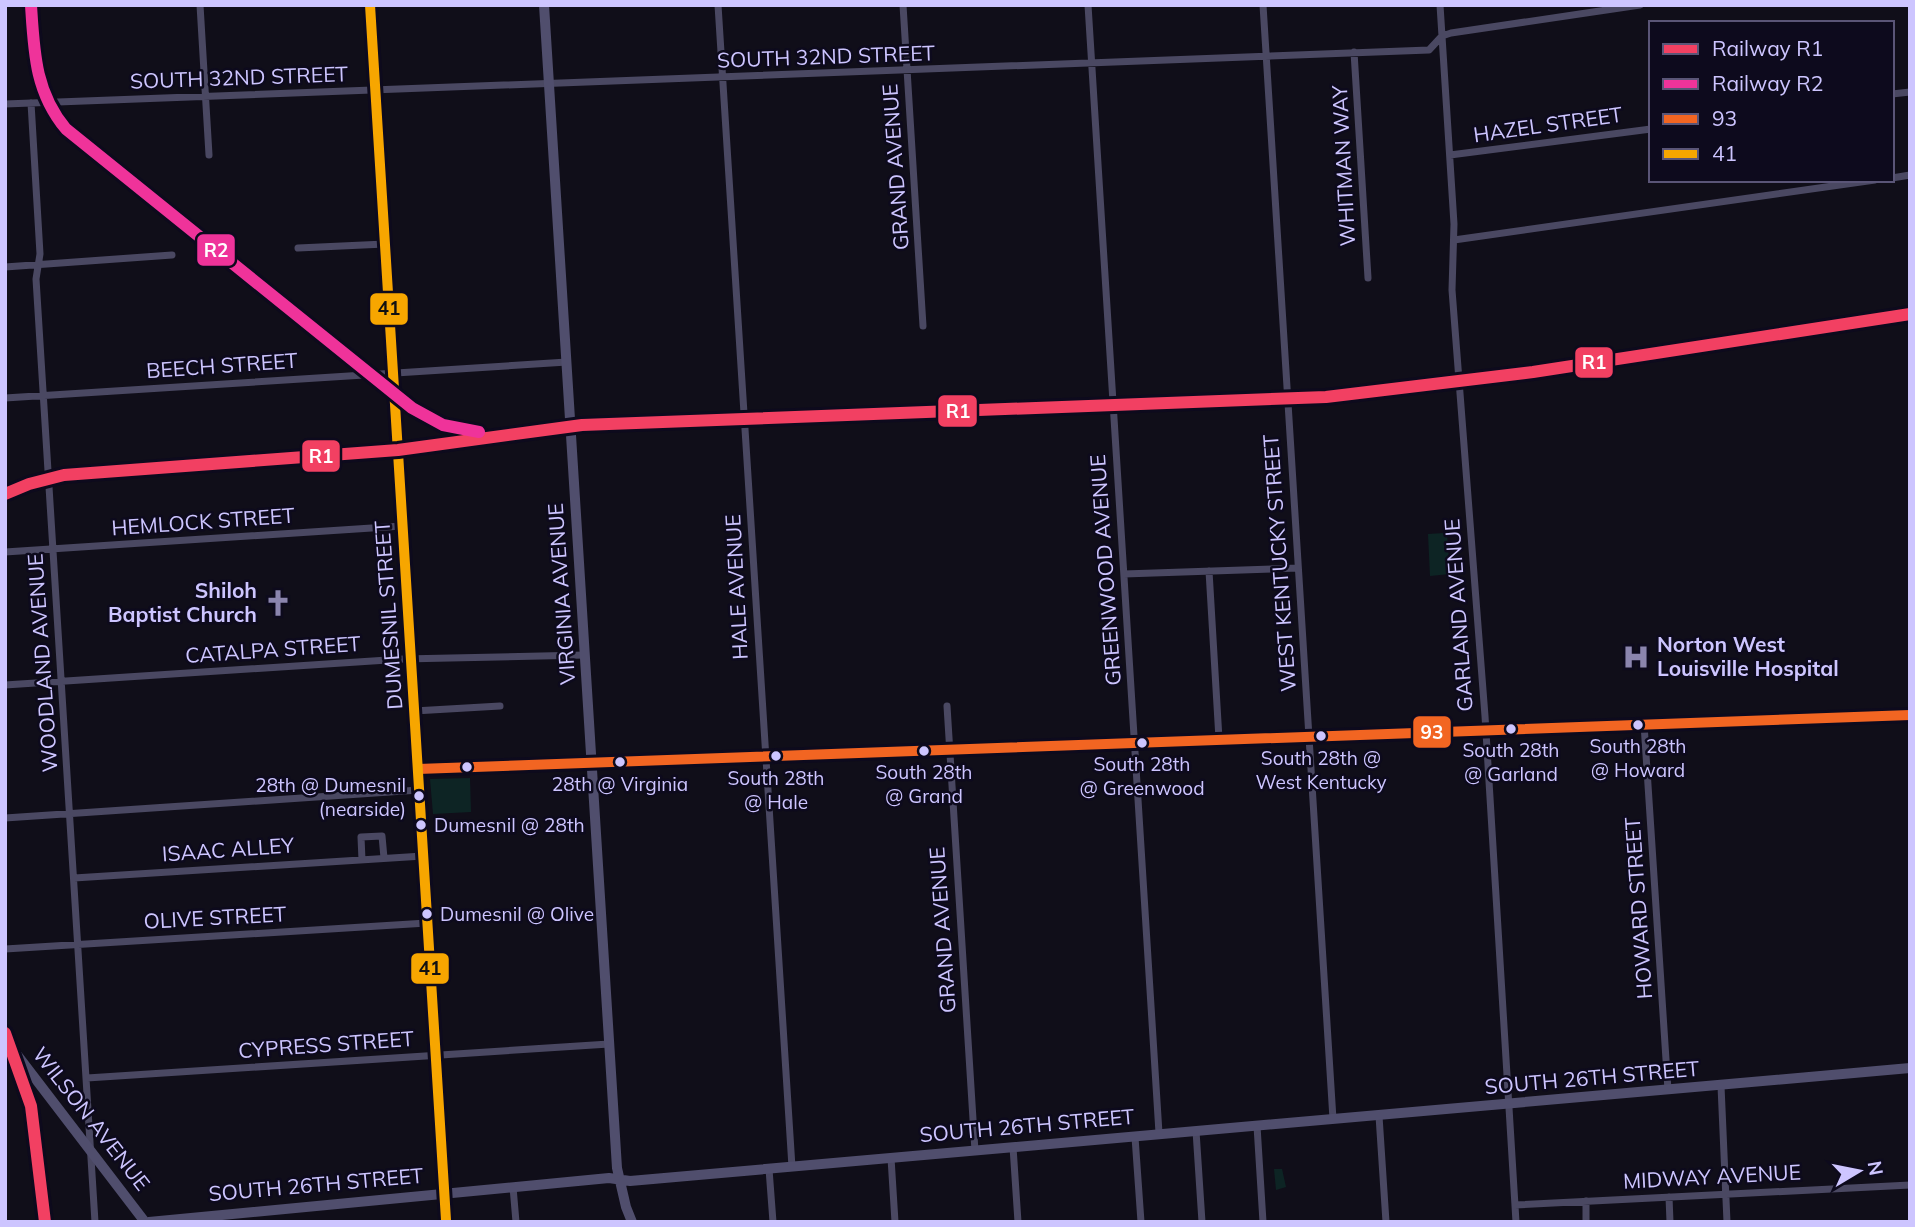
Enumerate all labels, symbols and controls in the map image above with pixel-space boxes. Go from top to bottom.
legend [1649,21,1894,182]
text: Railway R1 [1712,35,1823,61]
street label: SOUTH 32ND STREET [717,39,936,73]
street label: SOUTH 32ND STREET [130,60,349,94]
text: Railway R2 [1712,70,1823,96]
street label: GRAND AVENUE [876,83,914,251]
street label: WHITMAN WAY [1326,85,1360,247]
street label: HAZEL STREET [1472,101,1624,147]
text: 93 [1712,105,1737,131]
text: 41 [1712,140,1737,166]
line badge: R2 [196,233,236,267]
text: R2 [204,238,228,262]
line badge: 41 [369,292,409,326]
text: 41 [378,296,400,320]
line badge: R1 [1574,346,1614,379]
street label: BEECH STREET [145,347,299,383]
text: R1 [1582,350,1606,374]
line badge: R1 [937,394,978,428]
text: R1 [946,399,970,423]
street label: WEST KENTUCKY STREET [1257,433,1301,693]
line badge: R1 [301,439,341,473]
text: R1 [309,444,333,468]
street label: GREENWOOD AVENUE [1084,454,1126,686]
street label: HEMLOCK STREET [110,502,296,540]
street label: VIRGINIA AVENUE [542,502,580,686]
street label: HALE AVENUE [719,514,753,660]
street label: GARLAND AVENUE [1438,518,1478,712]
street label: DUMESNIL STREET [368,519,408,710]
street label: WOODLAND AVENUE [21,553,63,773]
place label: Shiloh Baptist Church [108,577,257,627]
church icon: Shiloh Baptist Church [263,588,293,618]
street label: CATALPA STREET [184,630,362,668]
place label: Norton West Louisville Hospital [1657,631,1839,681]
hospital icon: Norton West Louisville Hospital [1621,642,1651,672]
line badge: 93 [1412,715,1452,749]
marker: South 28th @ Howard [1631,718,1645,732]
text: 93 [1421,720,1443,744]
marker: South 28th @ Garland [1504,722,1518,736]
marker: South 28th @ West Kentucky [1314,729,1328,743]
place label: South 28th @ Howard [1590,734,1686,782]
marker: South 28th @ Greenwood [1135,736,1149,750]
place label: South 28th @ Garland [1463,738,1559,786]
marker: South 28th @ Grand [917,744,931,758]
place label: South 28th @ West Kentucky [1255,746,1387,794]
marker: South 28th @ Hale [769,749,783,763]
place label: South 28th @ Greenwood [1079,752,1205,800]
marker: 28th @ Virginia [613,755,627,769]
unlabelled marker [460,760,474,774]
place label: South 28th @ Grand [876,760,972,808]
place label: South 28th @ Hale [728,766,824,814]
place label: 28th @ Virginia [552,772,688,796]
place label: 28th @ Dumesnil (nearside) [255,773,406,821]
marker: 28th @ Dumesnil (nearside) [412,789,426,803]
place label: Dumesnil @ 28th [434,813,585,837]
street label: HOWARD STREET [1619,816,1657,1000]
marker: Dumesnil @ 28th [414,818,428,832]
street label: ISAAC ALLEY [161,831,295,867]
street label: GRAND AVENUE [923,846,961,1014]
street label: OLIVE STREET [143,900,287,934]
place label: Dumesnil @ Olive [440,902,594,926]
marker: Dumesnil @ Olive [420,907,434,921]
line badge: 41 [410,952,450,985]
text: 41 [419,956,441,980]
street label: CYPRESS STREET [237,1025,415,1063]
street label: WILSON AVENUE [28,1041,156,1195]
street label: SOUTH 26TH STREET [1483,1055,1701,1099]
street label: SOUTH 26TH STREET [918,1103,1136,1147]
north arrow [1824,1136,1894,1206]
street label: MIDWAY AVENUE [1622,1158,1801,1194]
text: N [1863,1159,1889,1177]
street label: SOUTH 26TH STREET [207,1162,425,1206]

